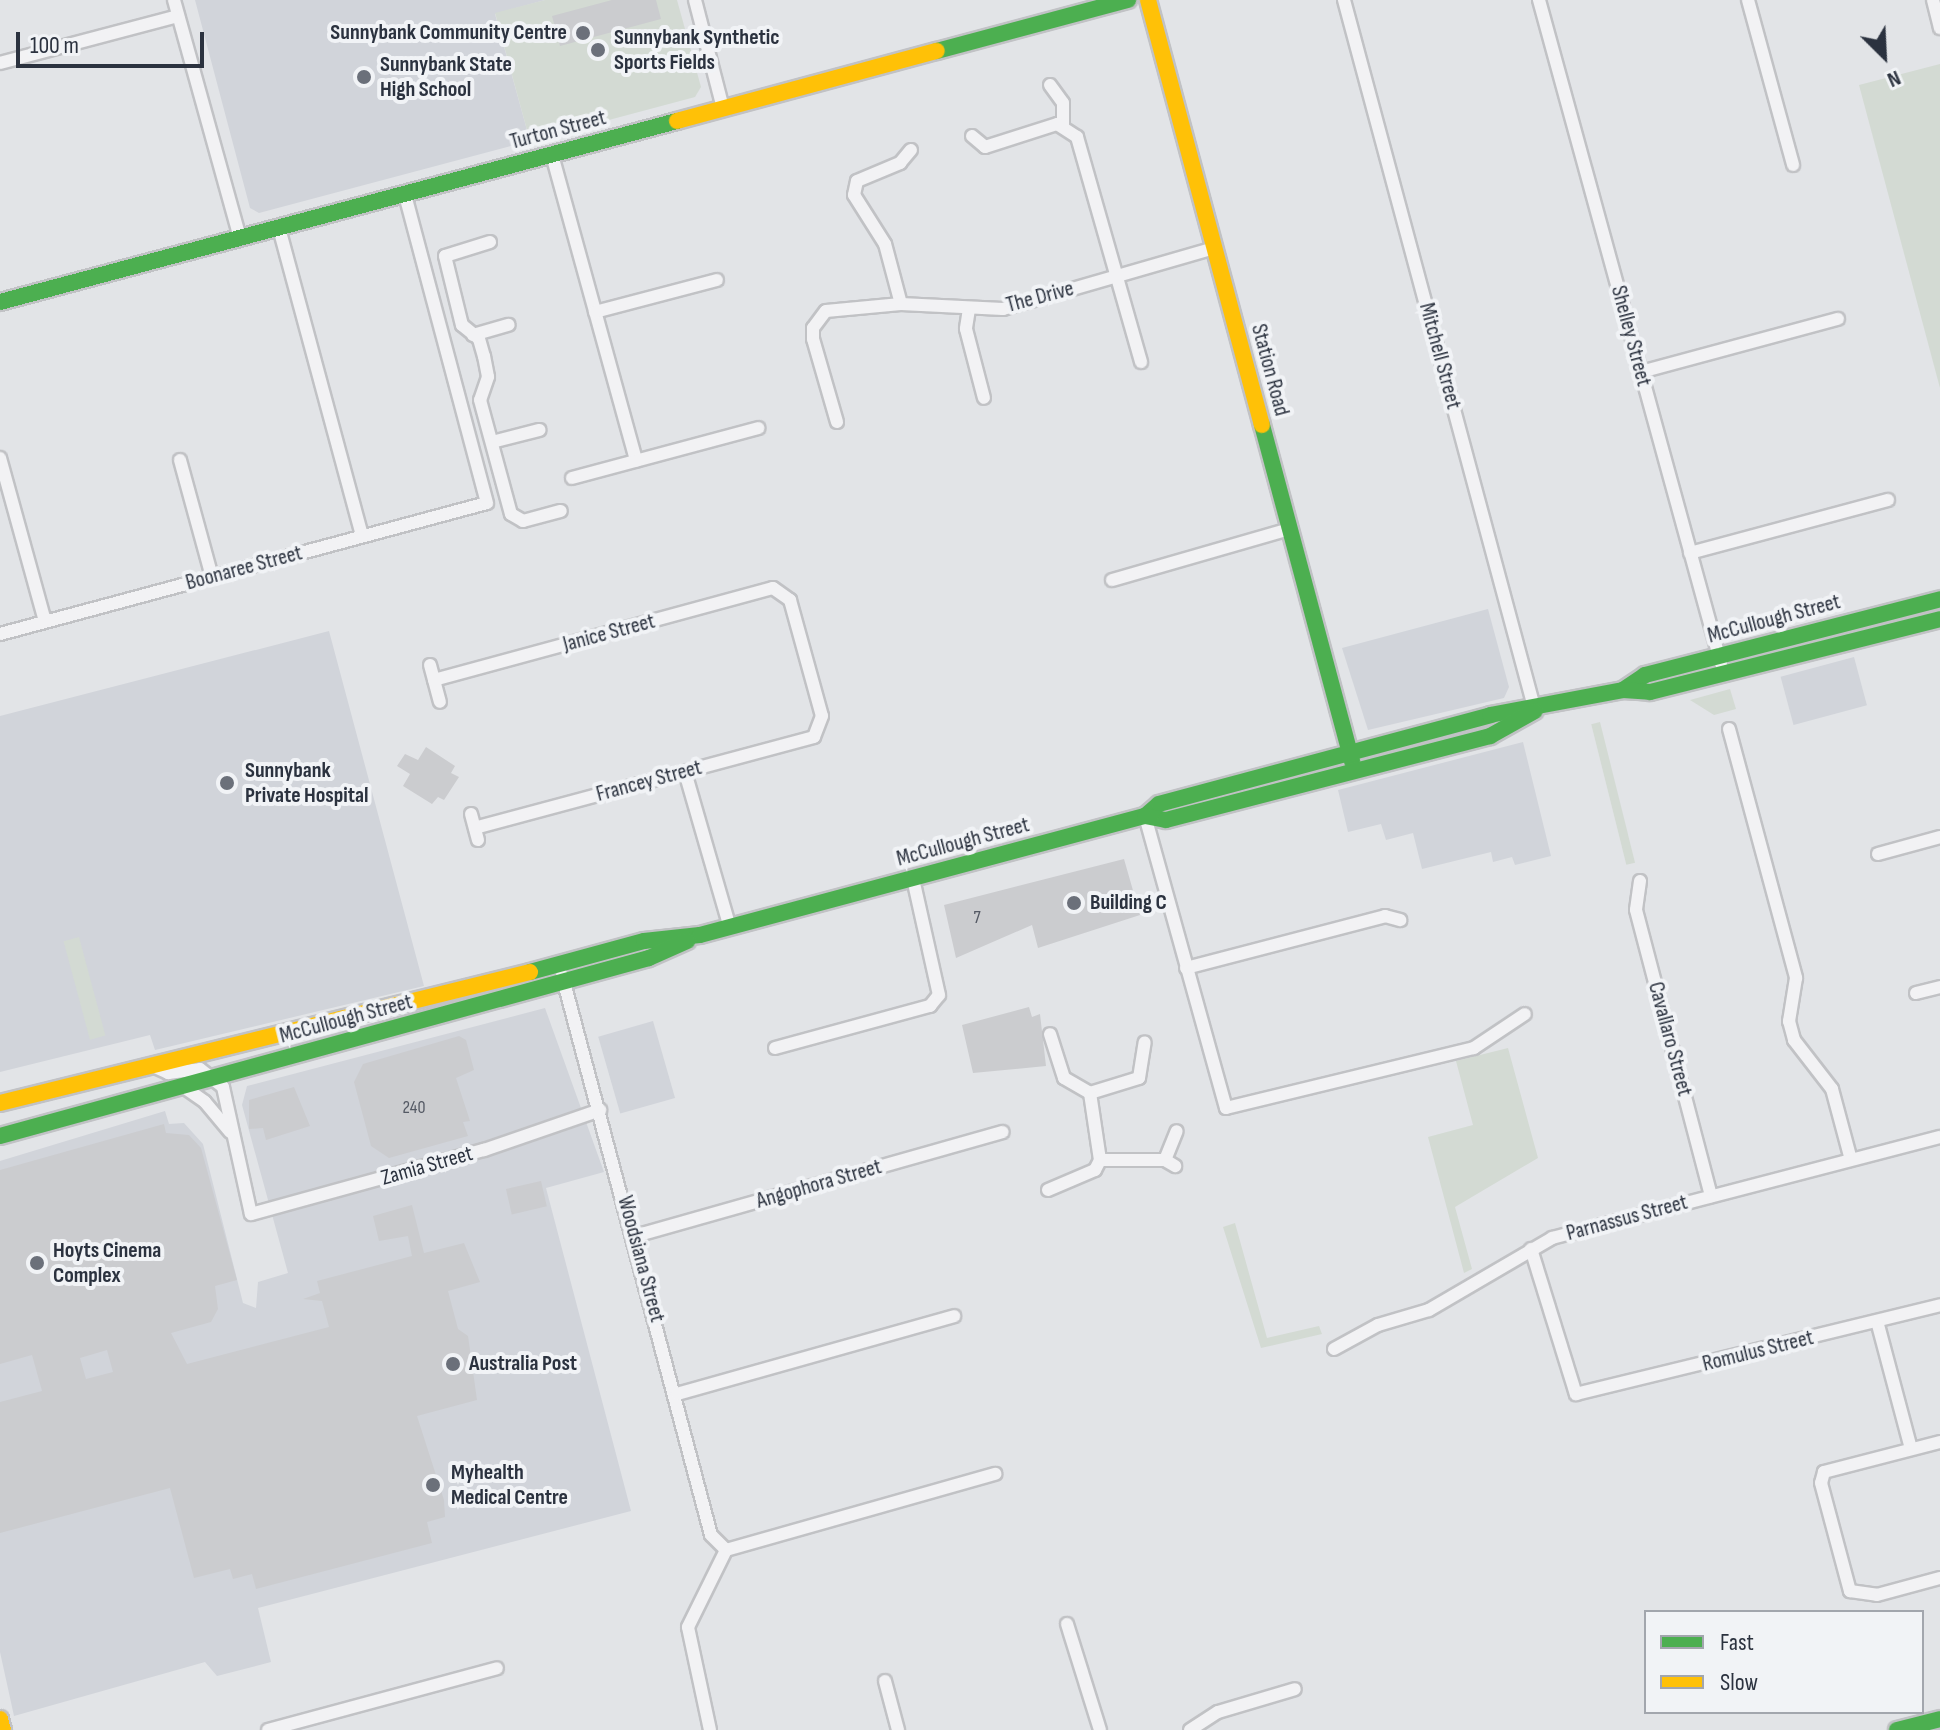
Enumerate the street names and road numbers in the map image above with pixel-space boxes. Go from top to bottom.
street label: Turton Street [507,105,609,155]
street label: The Drive [1003,275,1077,319]
street label: Shelley Street [1605,283,1657,389]
street label: Mitchell Street [1413,300,1467,412]
street label: Station Road [1245,321,1295,419]
street label: Boonaree Street [183,540,305,596]
street label: McCullough Street [1705,589,1843,649]
street label: Janice Street [560,608,658,658]
street label: Francey Street [593,754,705,808]
street label: McCullough Street [894,812,1032,872]
street label: Cavallaro Street [1642,979,1698,1099]
street label: McCullough Street [277,989,415,1049]
street label: Zamia Street [378,1140,476,1192]
street label: Angophora Street [753,1154,885,1214]
street label: Parnassus Street [1564,1189,1690,1247]
street label: Woodsiana Street [611,1193,671,1325]
street label: Romulus Street [1700,1324,1816,1378]

